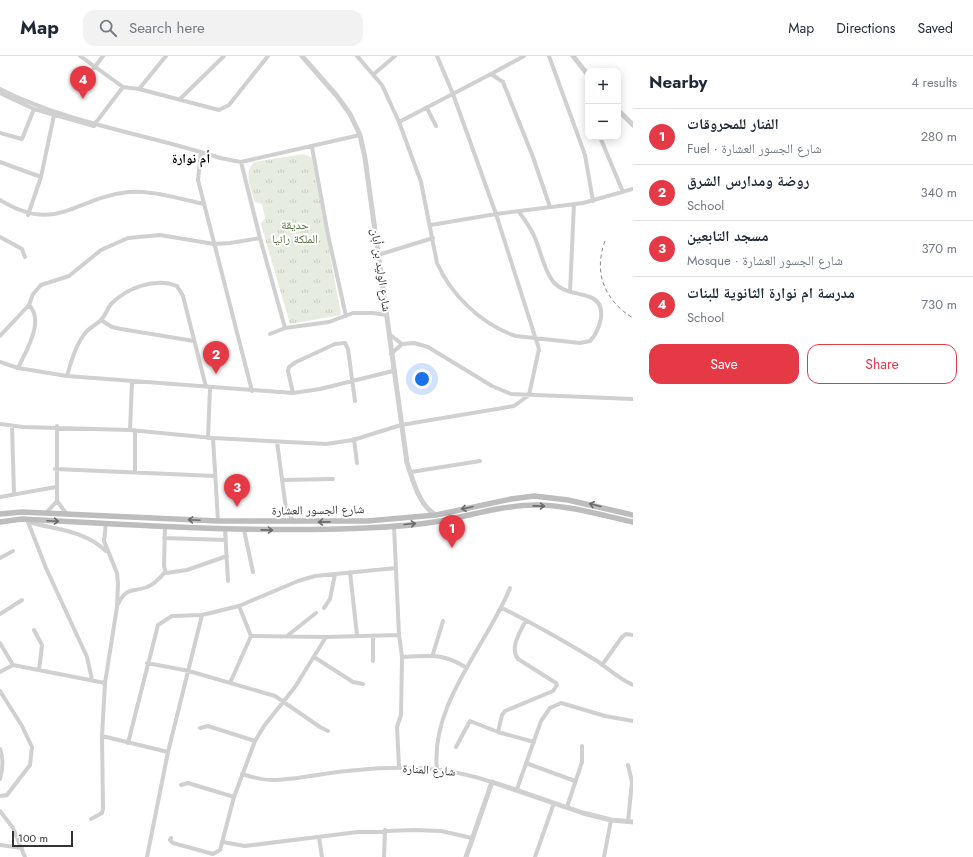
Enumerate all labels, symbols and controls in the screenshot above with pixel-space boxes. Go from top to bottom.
search box [83,10,363,46]
text: Map [20,14,59,41]
icon: search [97,17,119,39]
text: Search here [129,17,205,39]
text: Map [788,18,814,38]
text: Directions [836,18,896,38]
text: Saved [918,18,953,38]
pin: 4 [70,66,96,99]
map controls [585,68,621,140]
button: + [585,68,621,104]
text: Nearby [649,70,707,94]
text: 4 results [911,73,957,92]
button: − [585,104,621,140]
text: الفنار للمحروقات [687,113,779,135]
text: 1 [659,127,665,146]
text: 280 m [921,127,957,146]
text: Fuel · شارع الجسور العشارة [687,139,822,158]
district label: أم نوارة [172,149,210,168]
text: روضة ومدارس الشرق [687,170,809,192]
text: 2 [658,183,666,202]
text: 340 m [920,183,957,202]
text: School [687,196,724,215]
park label: حديقة الملكة رانيا [272,216,318,248]
text: مسجد التابعين [687,225,769,247]
street label: شارع الوليد بن أبان [366,227,396,313]
text: 3 [658,239,666,258]
text: 370 m [921,239,957,258]
text: Mosque · شارع الجسور العشارة [687,251,843,270]
text: مدرسة ام نوارة الثانوية للبنات [687,282,855,304]
text: 4 [657,295,667,314]
text: 730 m [921,295,957,314]
text: School [687,308,724,327]
pin: 2 [203,341,229,374]
button: Save [649,344,799,384]
button: Share [807,344,957,384]
your location [412,369,432,389]
pin: 3 [224,474,250,507]
street label: شارع الجسور العشارة [272,500,365,520]
one-way arrow [589,501,602,509]
one-way arrow [532,502,545,509]
one-way arrow [461,505,474,513]
pin: 1 [439,515,465,548]
one-way arrow [188,516,201,524]
one-way arrow [46,517,59,524]
one-way arrow [318,518,331,526]
one-way arrow [403,521,416,528]
one-way arrow [260,526,273,534]
street label: شارع المنارة [402,759,456,781]
scale bar [12,829,73,848]
text: 100 m [18,830,48,846]

